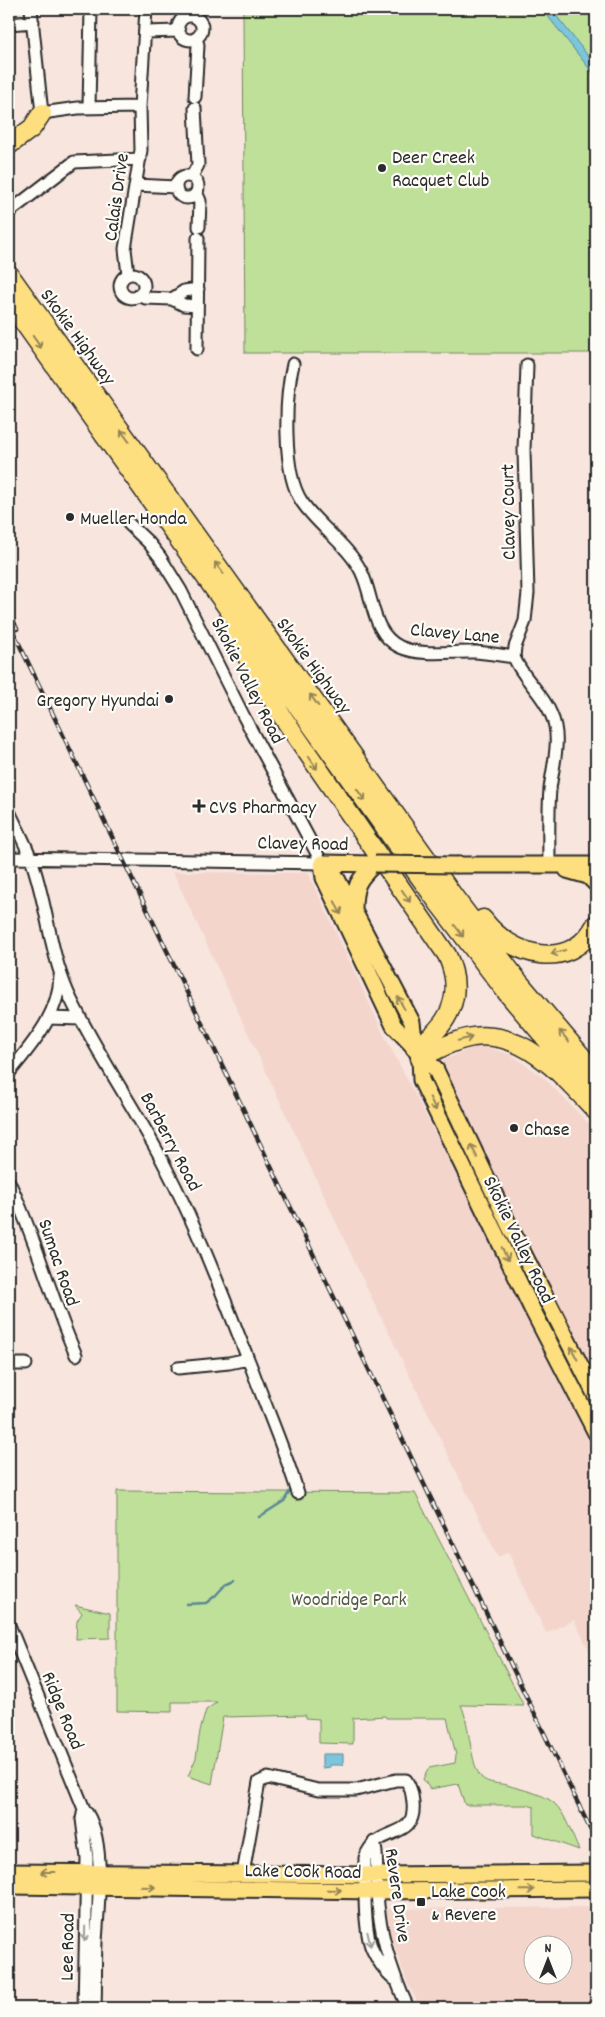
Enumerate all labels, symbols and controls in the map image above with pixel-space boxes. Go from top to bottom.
place label: Deer Creek Racquet Club [392,145,489,196]
street label: Calais Drive [98,151,138,243]
marker: Deer Creek Racquet Club [376,162,388,174]
street label: Skokie Highway [32,284,122,393]
one-way arrow [32,334,42,348]
one-way arrow [120,429,130,443]
street label: Clavey Court [495,464,525,560]
place label: Mueller Honda [80,506,187,534]
marker: Mueller Honda [64,511,76,523]
one-way arrow [214,561,224,575]
street label: Skokie Valley Road [202,613,290,749]
street label: Skokie Highway [268,613,358,722]
street label: Clavey Lane [409,617,501,653]
place label: Gregory Hyundai [36,688,159,716]
marker: Gregory Hyundai [163,693,175,705]
one-way arrow [309,694,319,708]
one-way arrow [308,756,319,770]
one-way arrow [356,788,366,802]
place label: CVS Pharmacy [209,795,317,823]
marker: CVS Pharmacy [193,800,205,812]
street label: Clavey Road [257,830,349,860]
one-way arrow [401,889,411,903]
one-way arrow [334,900,344,915]
one-way arrow [454,924,465,937]
one-way arrow [551,948,567,957]
one-way arrow [396,996,406,1010]
one-way arrow [559,1030,570,1043]
one-way arrow [456,1034,472,1043]
street label: Barberry Road [131,1088,207,1197]
one-way arrow [429,1096,438,1111]
place label: Chase [524,1117,570,1145]
marker: Chase [508,1122,520,1134]
one-way arrow [469,1144,479,1159]
street label: Skokie Valley Road [474,1172,560,1309]
street label: Sumac Road [29,1216,85,1310]
one-way arrow [501,1246,510,1261]
one-way arrow [569,1346,578,1361]
park label: Woodridge Park [291,1587,407,1615]
street label: Ridge Road [33,1668,90,1755]
street label: Revere Drive [376,1846,417,1945]
street label: Lake Cook Road [244,1858,362,1888]
one-way arrow [40,1868,56,1877]
place label: Lake Cook & Revere [431,1879,506,1930]
one-way arrow [140,1882,156,1891]
one-way arrow [326,1885,342,1895]
one-way arrow [519,1885,535,1895]
marker: Lake Cook & Revere [415,1896,427,1908]
street label: Lee Road [54,1913,84,1981]
one-way arrow [80,1926,90,1942]
one-way arrow [365,1931,374,1947]
north arrow [522,1934,572,1984]
text: N [545,1939,552,1959]

